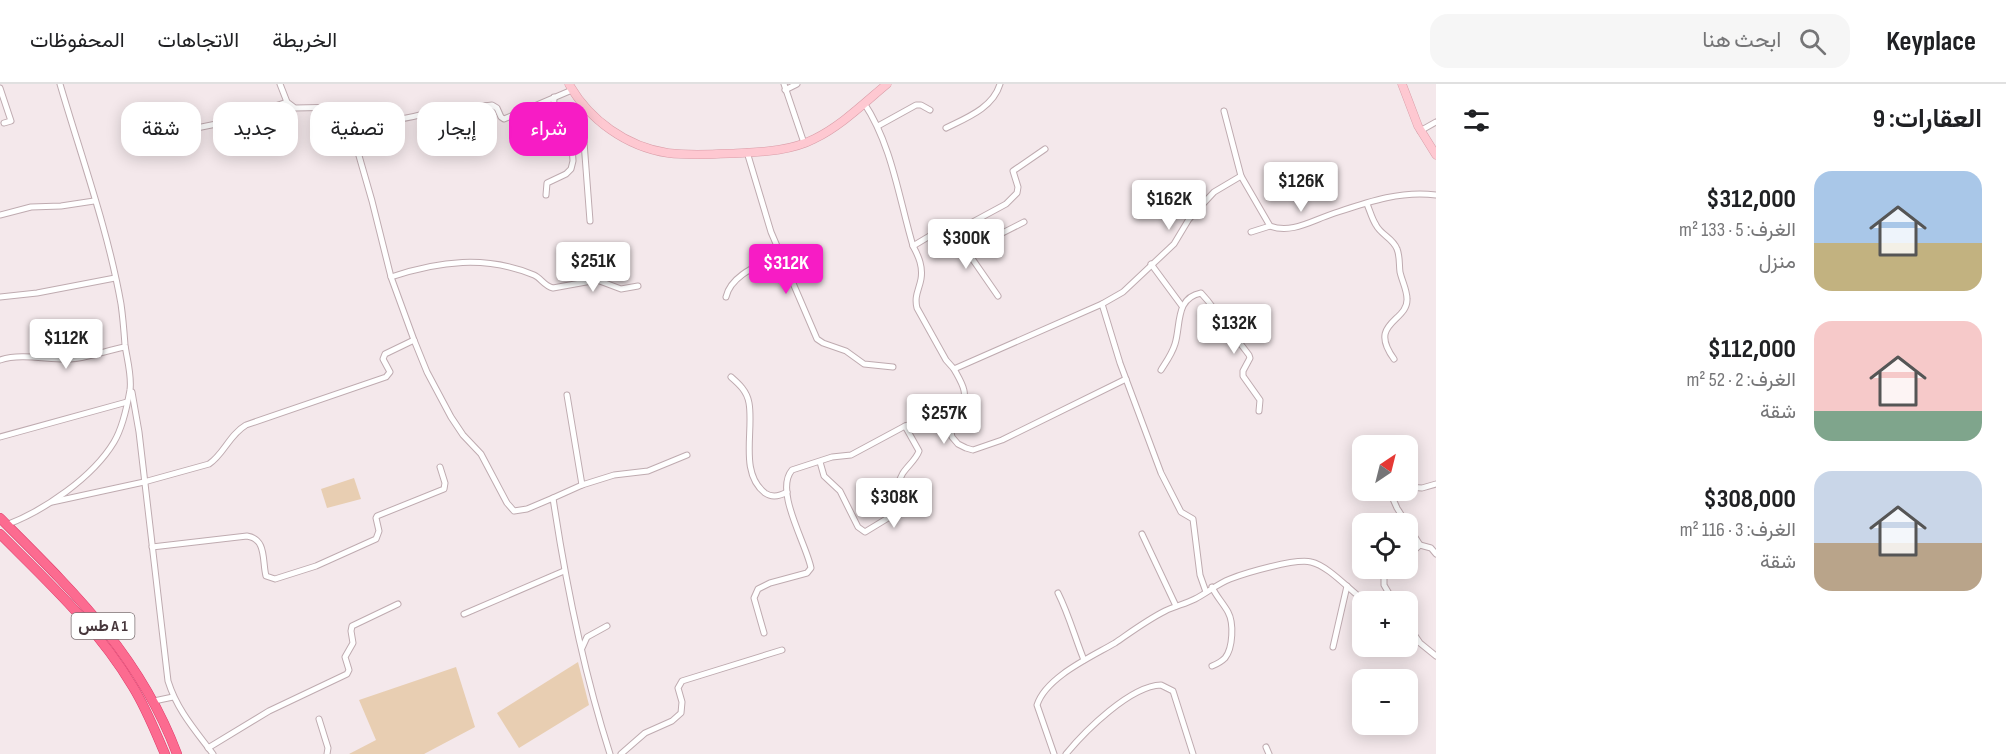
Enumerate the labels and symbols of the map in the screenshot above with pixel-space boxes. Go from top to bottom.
pin: $126K [1259,162,1343,213]
pin: $162K [1127,180,1211,231]
pin: $300K [924,219,1008,270]
pin: $251K [551,242,635,293]
pin: $312K [744,244,828,295]
pin: $132K [1192,304,1276,355]
pin: $112K [24,319,108,370]
pin: $257K [902,394,986,445]
north arrow [1352,435,1418,501]
pin: $308K [852,478,936,529]
road number: طس A 1 [72,613,134,639]

